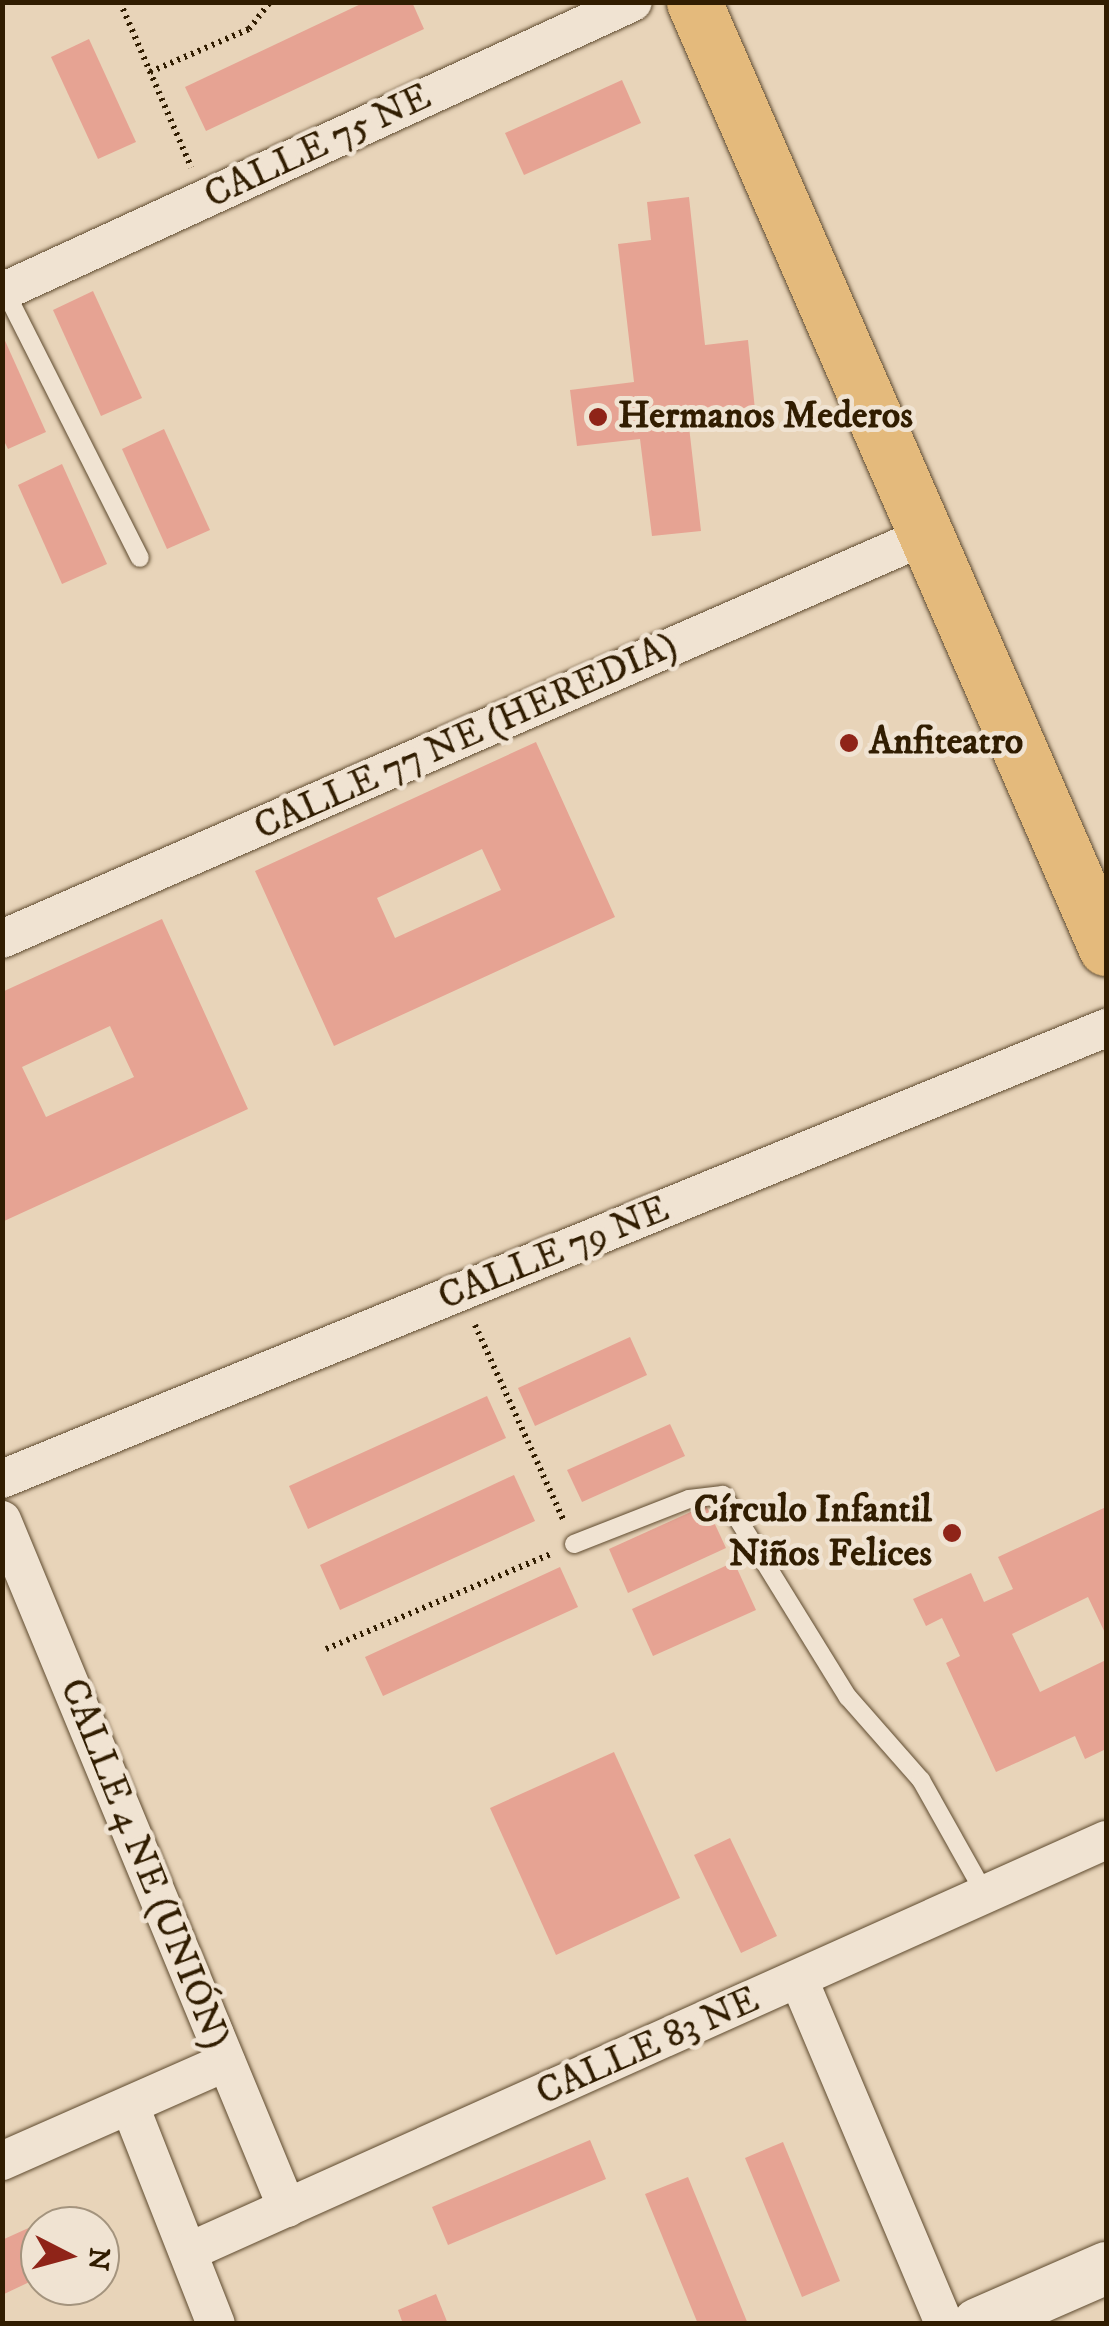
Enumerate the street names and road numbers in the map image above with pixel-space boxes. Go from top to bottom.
street label: CALLE 75 NE [198,75,438,219]
street label: CALLE 77 NE (HEREDIA) [248,623,684,851]
street label: CALLE 79 NE [432,1187,676,1321]
street label: CALLE 4 NE (UNIÓN) [49,1672,239,2056]
street label: CALLE 83 NE [530,1978,766,2116]

